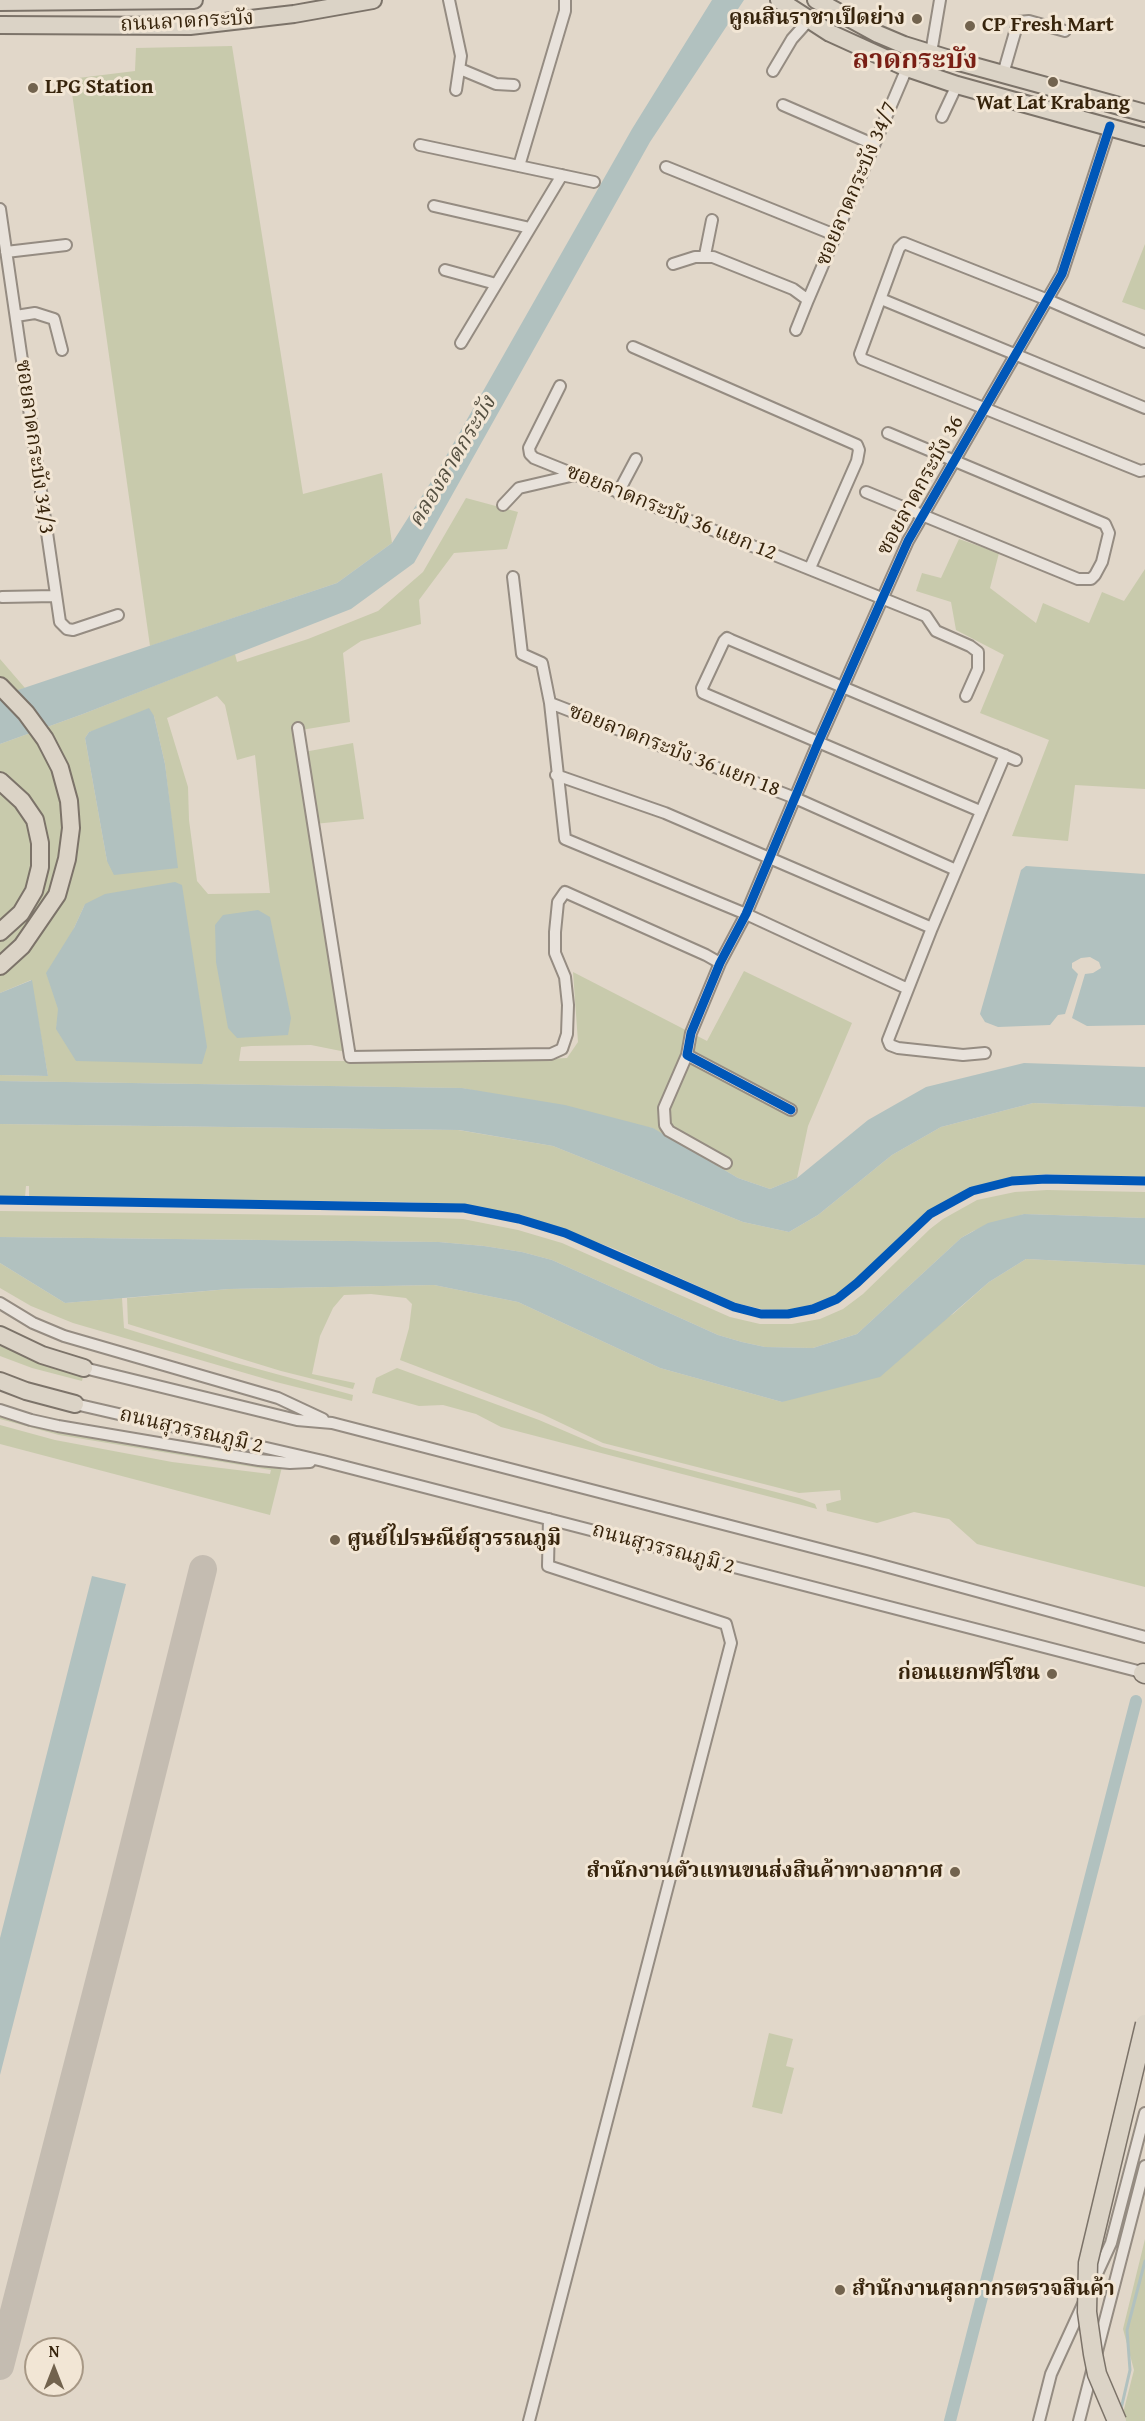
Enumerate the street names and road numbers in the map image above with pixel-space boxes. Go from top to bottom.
street label: ถนนลาดกระบัง [120,6,254,38]
street label: ซอยลาดกระบัง 34/7 [811,98,903,270]
street label: ซอยลาดกระบัง 34/3 [9,358,59,536]
street label: ซอยลาดกระบัง 36 [872,412,970,560]
street label: ซอยลาดกระบัง 36 แยก 12 [562,459,780,567]
street label: ซอยลาดกระบัง 36 แยก 18 [565,699,783,803]
street label: ถนนสุวรรณภูมิ 2 [117,1402,265,1460]
street label: ถนนสุวรรณภูมิ 2 [589,1518,737,1580]

